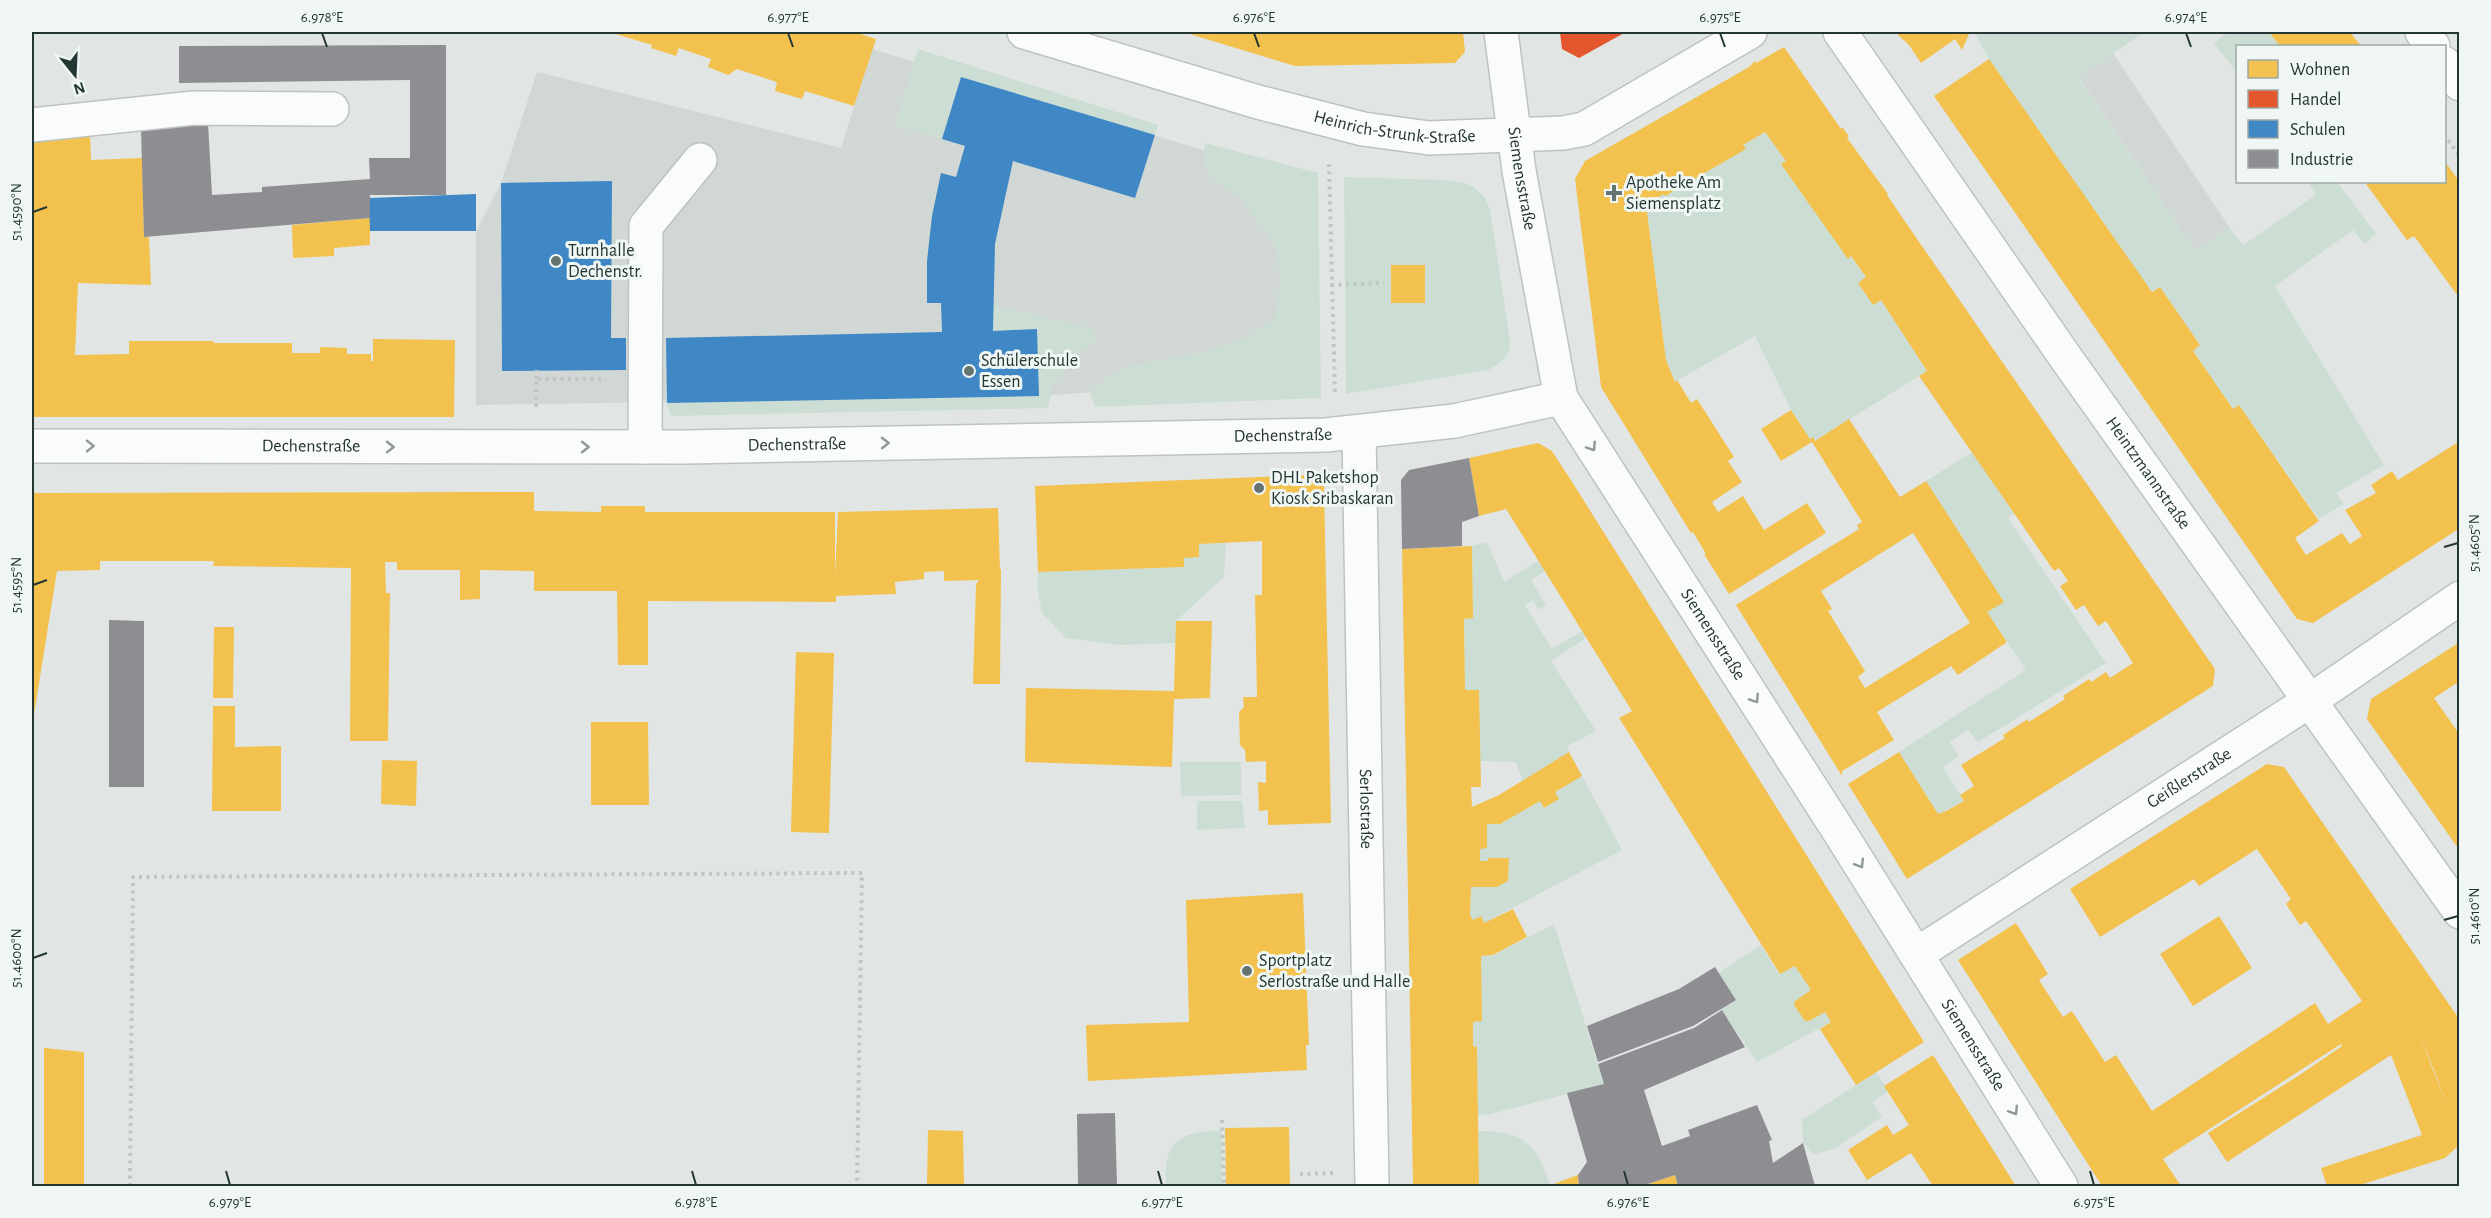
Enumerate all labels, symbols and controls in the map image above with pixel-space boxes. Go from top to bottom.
text: 6.978°E [301,10,343,25]
text: 6.977°E [767,10,809,25]
text: 6.976°E [1233,10,1275,25]
text: 6.975°E [1699,10,1741,25]
text: 6.974°E [2165,10,2207,25]
north arrow [45,45,105,105]
legend [2236,45,2446,183]
text: Wohnen [2290,61,2350,79]
text: N [72,79,87,98]
text: Handel [2290,91,2341,109]
street label: Heinrich-Strunk-Straße [1312,108,1476,147]
text: Schulen [2290,121,2346,139]
street label: Siemensstraße [1504,126,1539,232]
text: Industrie [2290,151,2353,169]
place label: Apotheke Am Siemensplatz [1626,174,1721,213]
text: 51.4590°N [9,183,24,241]
marker: Apotheke Am Siemensplatz [1607,186,1621,200]
place label: Turnhalle Dechenstr. [568,242,643,281]
marker: Turnhalle Dechenstr. [549,254,563,268]
place label: Schülerschule Essen [981,352,1078,391]
marker: Schülerschule Essen [962,364,976,378]
street label: Heintzmannstraße [2102,414,2194,533]
street label: Dechenstraße [1233,425,1333,446]
street label: Dechenstraße [748,435,846,455]
street label: Dechenstraße [262,437,360,456]
one-way arrow [880,437,889,450]
one-way arrow [85,440,94,452]
one-way arrow [385,441,394,453]
one-way arrow [580,441,589,453]
one-way arrow [1585,441,1597,451]
place label: DHL Paketshop Kiosk Sribaskaran [1271,469,1394,508]
marker: DHL Paketshop Kiosk Sribaskaran [1252,481,1266,495]
text: 51.4605°N [2467,514,2482,572]
text: 51.4595°N [9,557,24,613]
street label: Siemensstraße [1677,586,1749,683]
one-way arrow [1747,693,1758,704]
street label: Geißlerstraße [2144,745,2235,812]
street label: Serlostraße [1356,769,1375,849]
one-way arrow [1852,858,1864,868]
text: 51.4610°N [2467,888,2482,944]
text: 51.4600°N [9,928,24,988]
place label: Sportplatz Serlostraße und Halle [1259,952,1410,991]
marker: Sportplatz Serlostraße und Halle [1240,964,1254,978]
street label: Siemensstraße [1937,996,2008,1094]
one-way arrow [2006,1104,2017,1115]
text: 6.979°E [209,1195,251,1210]
text: 6.978°E [675,1195,717,1210]
text: 6.977°E [1141,1195,1183,1210]
text: 6.976°E [1607,1195,1649,1210]
text: 6.975°E [2073,1195,2115,1210]

